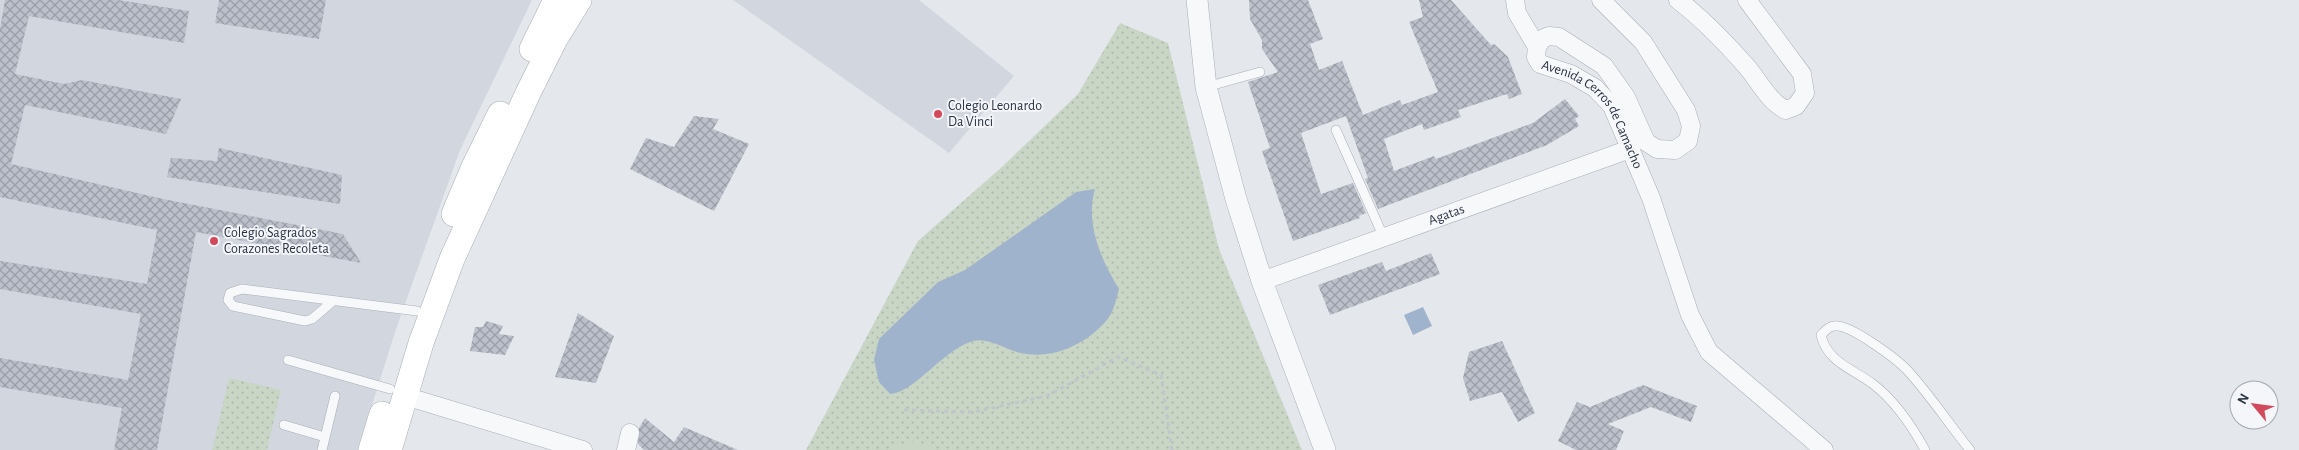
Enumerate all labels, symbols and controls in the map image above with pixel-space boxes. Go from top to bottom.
street label: Avenida Cerros de Camacho [1540,58,1645,171]
place label: Colegio Leonardo Da Vinci [948,99,1042,129]
marker: Colegio Leonardo Da Vinci [932,108,944,120]
street label: Agatas [1427,202,1466,228]
place label: Colegio Sagrados Corazones Recoleta [224,226,329,256]
marker: Colegio Sagrados Corazones Recoleta [208,235,220,247]
north arrow [2229,380,2279,430]
text: N [2235,392,2252,407]

